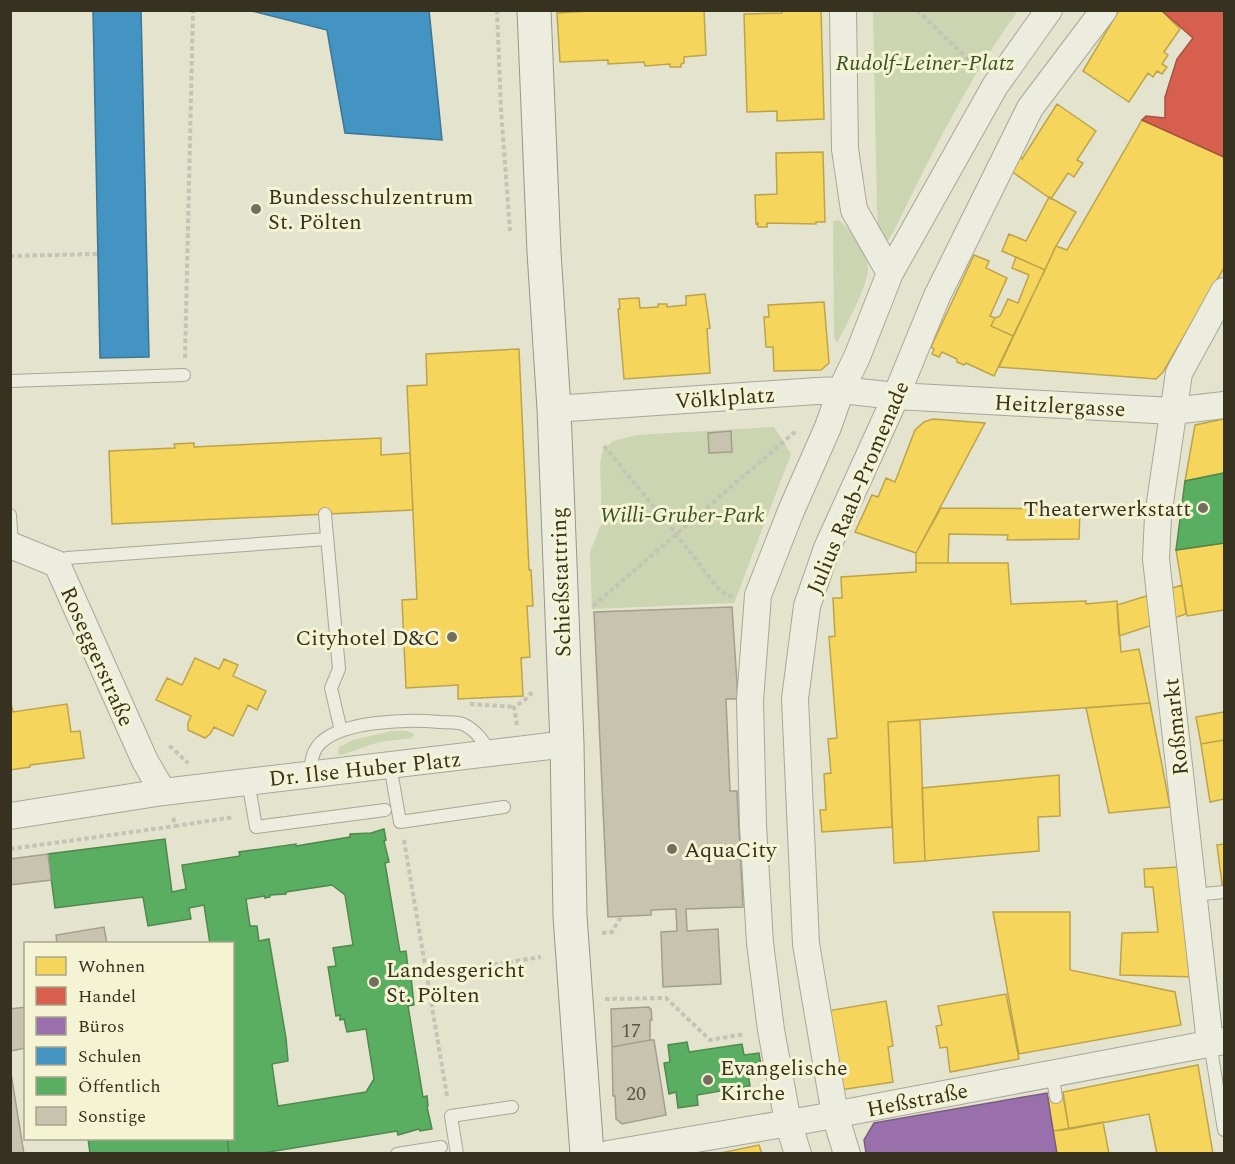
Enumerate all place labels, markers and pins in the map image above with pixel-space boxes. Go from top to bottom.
place label: Bundesschulzentrum St. Pölten [268,181,473,239]
marker: Bundesschulzentrum St. Pölten [249,202,263,216]
place label: Theaterwerkstatt [1023,493,1191,526]
marker: Theaterwerkstatt [1196,501,1210,515]
place label: Cityhotel D&C [295,622,440,655]
marker: Cityhotel D&C [445,630,459,644]
place label: AquaCity [684,834,778,867]
marker: AquaCity [665,842,679,856]
place label: Landesgericht St. Pölten [386,954,525,1012]
marker: Landesgericht St. Pölten [367,975,381,989]
place label: Evangelische Kirche [720,1052,848,1110]
marker: Evangelische Kirche [701,1073,715,1087]

